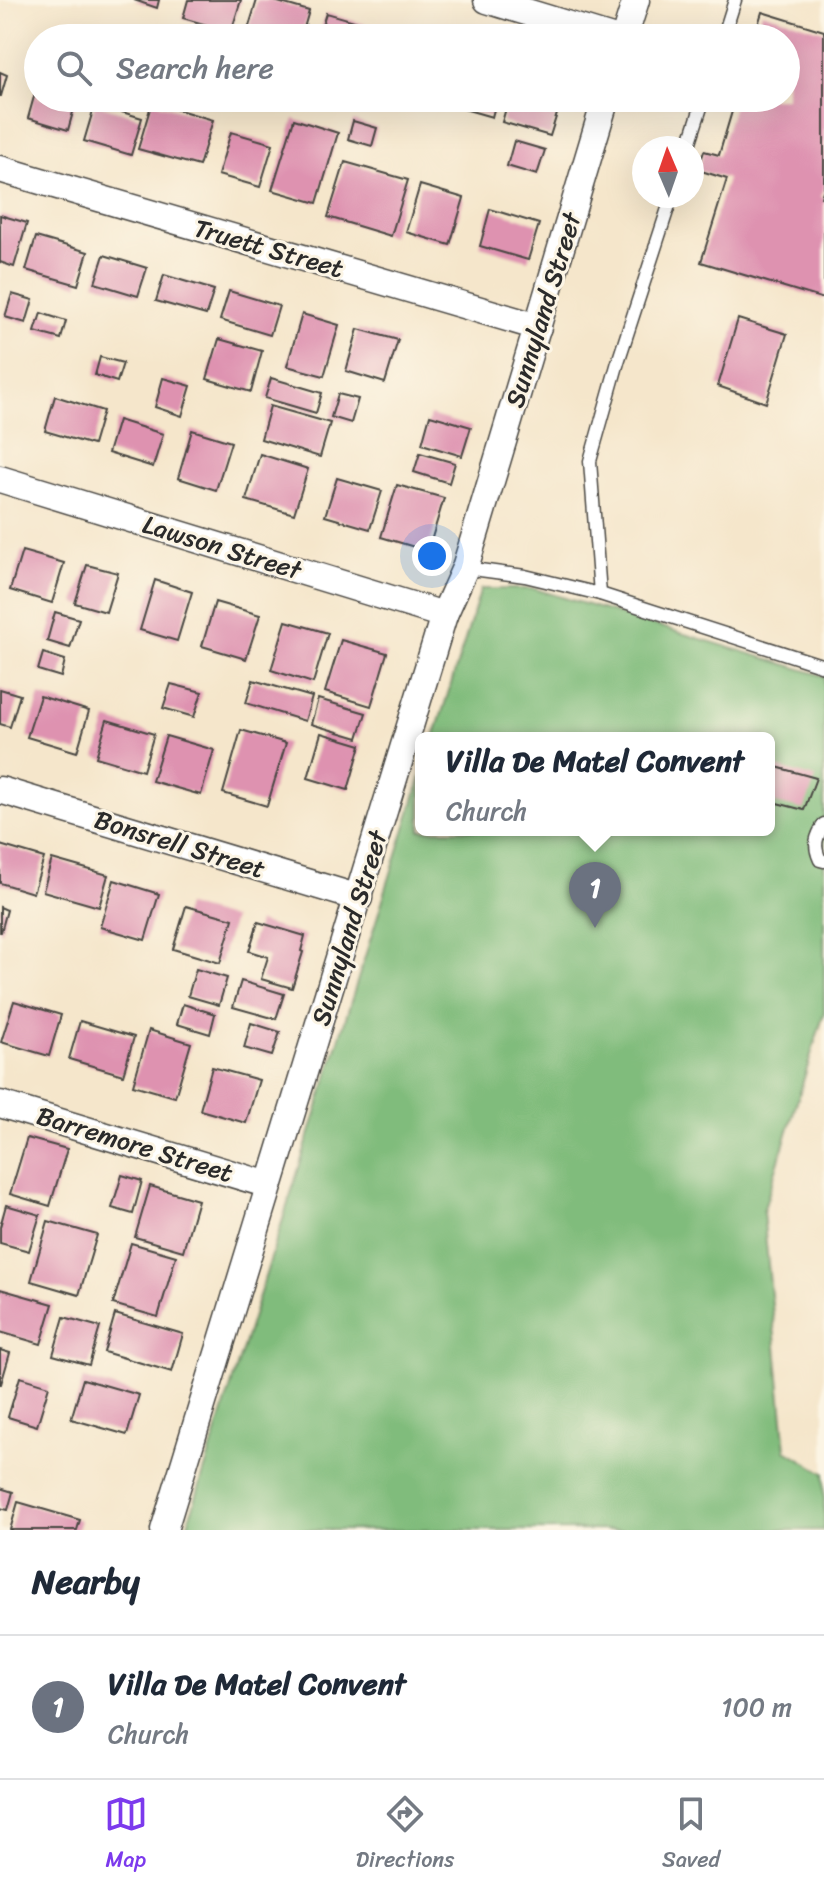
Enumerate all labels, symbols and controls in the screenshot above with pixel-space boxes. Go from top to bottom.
search box [24,24,800,112]
text: Search here [116,41,274,95]
icon: search [52,46,96,90]
north arrow [632,136,704,208]
street label: Truett Street [189,205,349,291]
street label: Sunnyland Street [491,205,595,413]
street label: Lawson Street [137,501,308,593]
your location [412,536,452,576]
popup [415,732,775,836]
text: Villa De Matel Convent [446,734,744,788]
text: Church [446,788,527,834]
street label: Bonsrell Street [89,796,271,892]
street label: Sunnyland Street [297,823,401,1031]
pin: 1 [569,862,621,928]
street label: Barremore Street [31,1092,239,1196]
text: Nearby [32,1552,140,1612]
text: Villa De Matel Convent [108,1657,406,1711]
text: 1 [52,1684,64,1730]
text: 100 m [721,1684,792,1730]
text: Church [108,1711,189,1757]
tab: Map [104,1792,148,1879]
tab: Directions [356,1792,454,1879]
tab: Saved [662,1792,720,1879]

